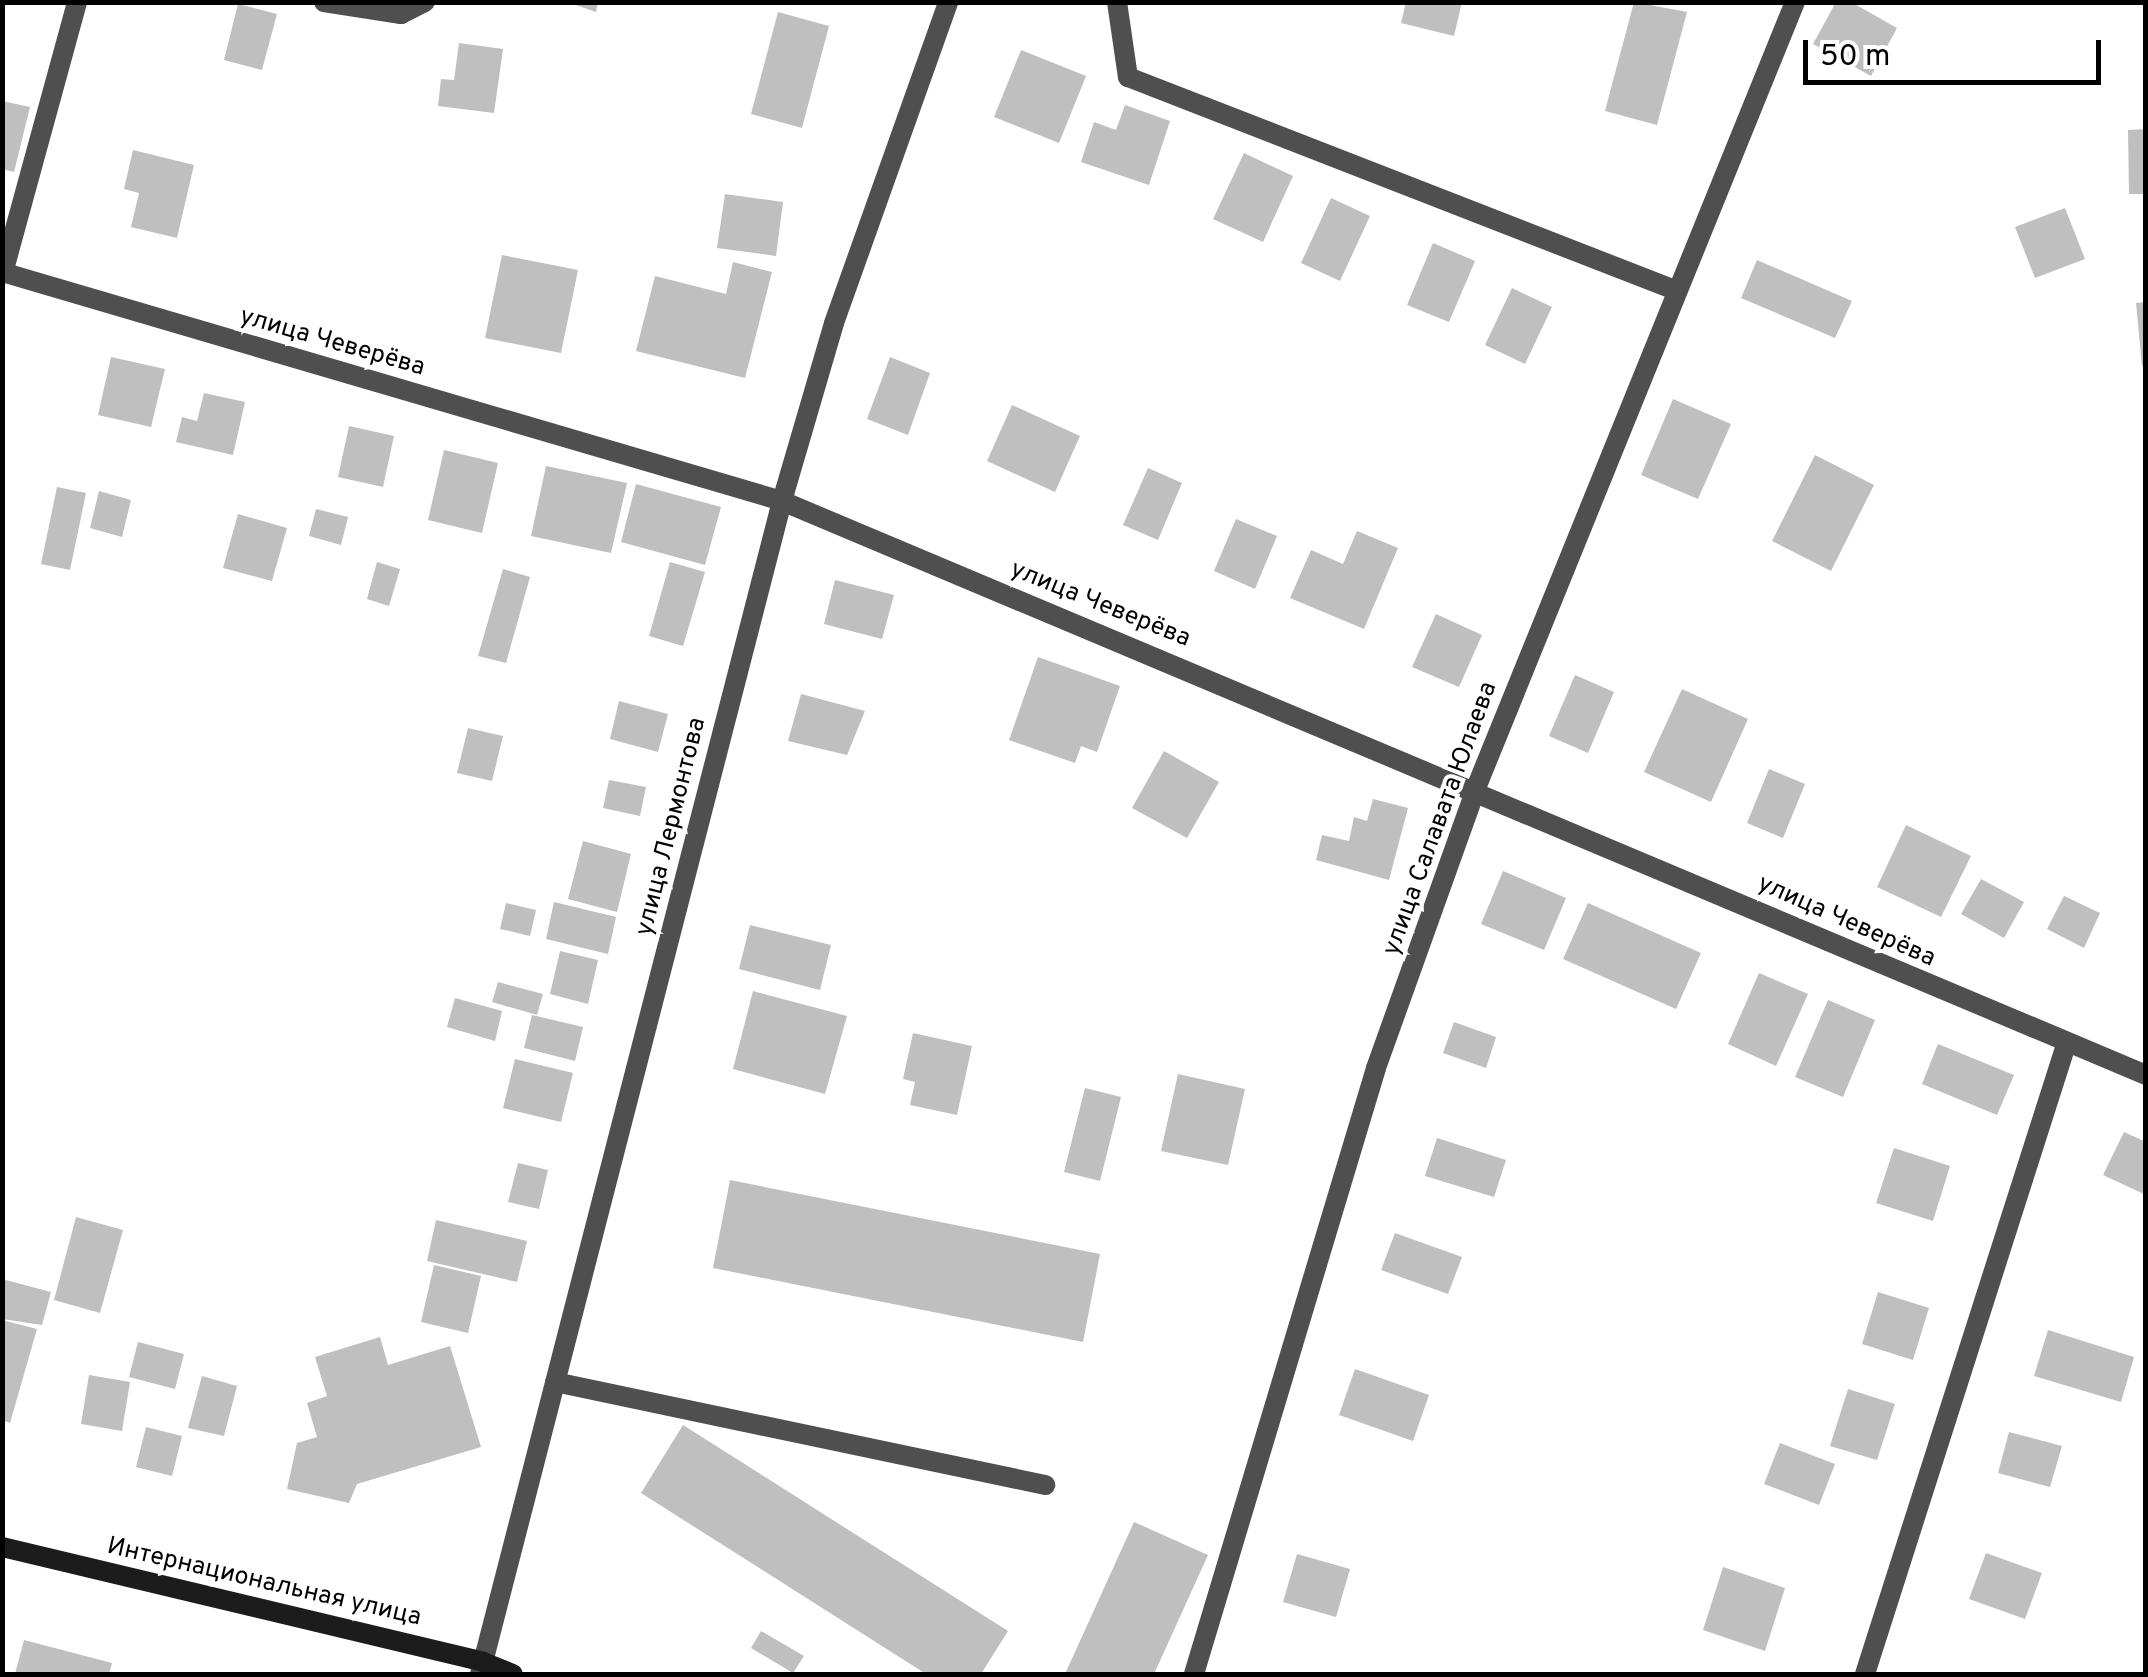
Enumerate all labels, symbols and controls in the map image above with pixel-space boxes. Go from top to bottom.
scale bar [1808,20,2106,82]
text: 50 m [1820,39,1890,76]
street label: улица Чеверёва [236,302,428,384]
street label: улица Чеверёва [1006,555,1194,655]
street label: улица Салавата Юлаева [1377,678,1505,960]
street label: улица Лермонтова [630,715,714,939]
street label: улица Чеверёва [1752,869,1940,975]
street label: Интернациональная улица [104,1532,424,1634]

